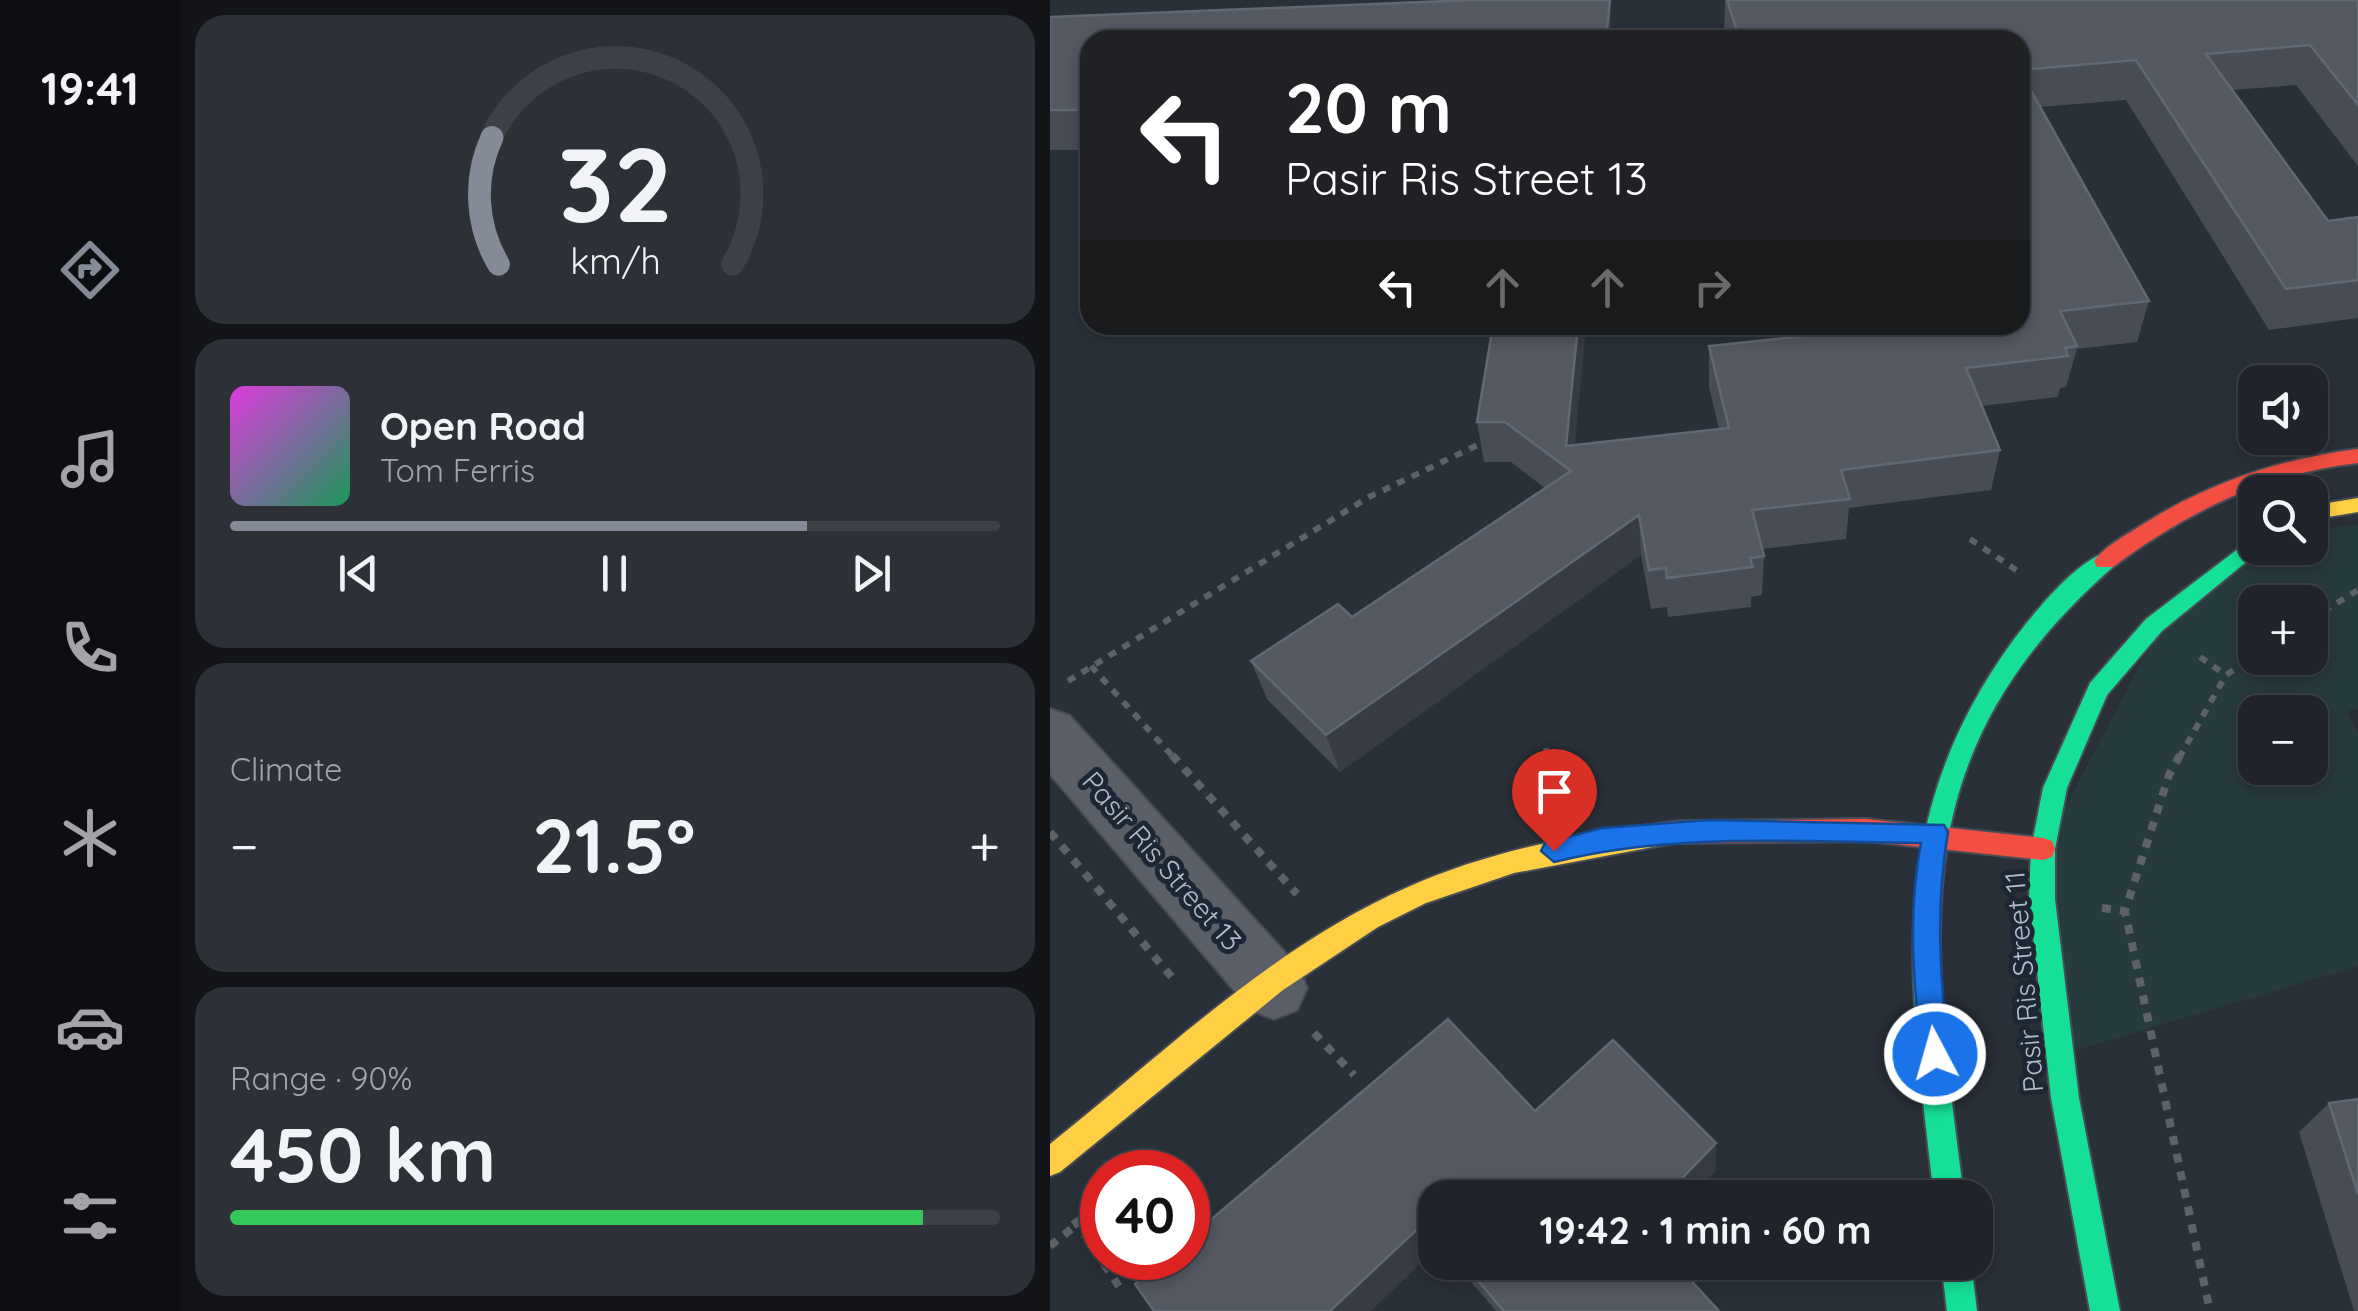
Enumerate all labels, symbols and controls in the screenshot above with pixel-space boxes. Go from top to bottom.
text: 19:41 [41,60,139,116]
text: 20 m [1285,63,1452,151]
icon: left [1120,70,1250,200]
text: 32 [557,118,673,248]
text: Pasir Ris Street 13 [1285,150,1648,206]
icon: directions [55,235,125,305]
text: km/h [570,238,660,283]
icon: left [1370,260,1425,315]
icon: ahead [1475,260,1530,315]
icon: ahead [1580,260,1635,315]
icon: right [1685,260,1740,315]
map controls [2238,365,2328,785]
button: sound [2238,365,2328,455]
text: Open Road [380,402,586,450]
icon: music [55,424,125,494]
text: Tom Ferris [380,450,535,490]
button: search [2238,475,2328,565]
icon: previous [331,546,386,601]
icon: pause [587,546,642,601]
icon: next [844,546,899,601]
button: + [2238,585,2328,675]
icon: phone [55,613,125,683]
button: − [2238,695,2328,785]
text: Climate [230,749,342,789]
pin [1512,749,1597,852]
street label: Pasir Ris Street 13 [1075,764,1250,957]
icon: arrive [1527,764,1582,819]
text: 21.5° [532,798,695,892]
icon: climate [55,803,125,873]
text: − [230,811,259,880]
text: + [969,811,1000,880]
street label: Pasir Ris Street 11 [1996,870,2051,1094]
icon: car [55,992,125,1062]
position arrow [1883,1002,1987,1106]
text: Range · 90% [230,1058,412,1098]
text: 450 km [230,1107,496,1201]
speed limit sign: 40 [1080,1150,1210,1280]
icon: filters [55,1181,125,1251]
text: 19:42 · 1 min · 60 m [1539,1206,1872,1254]

